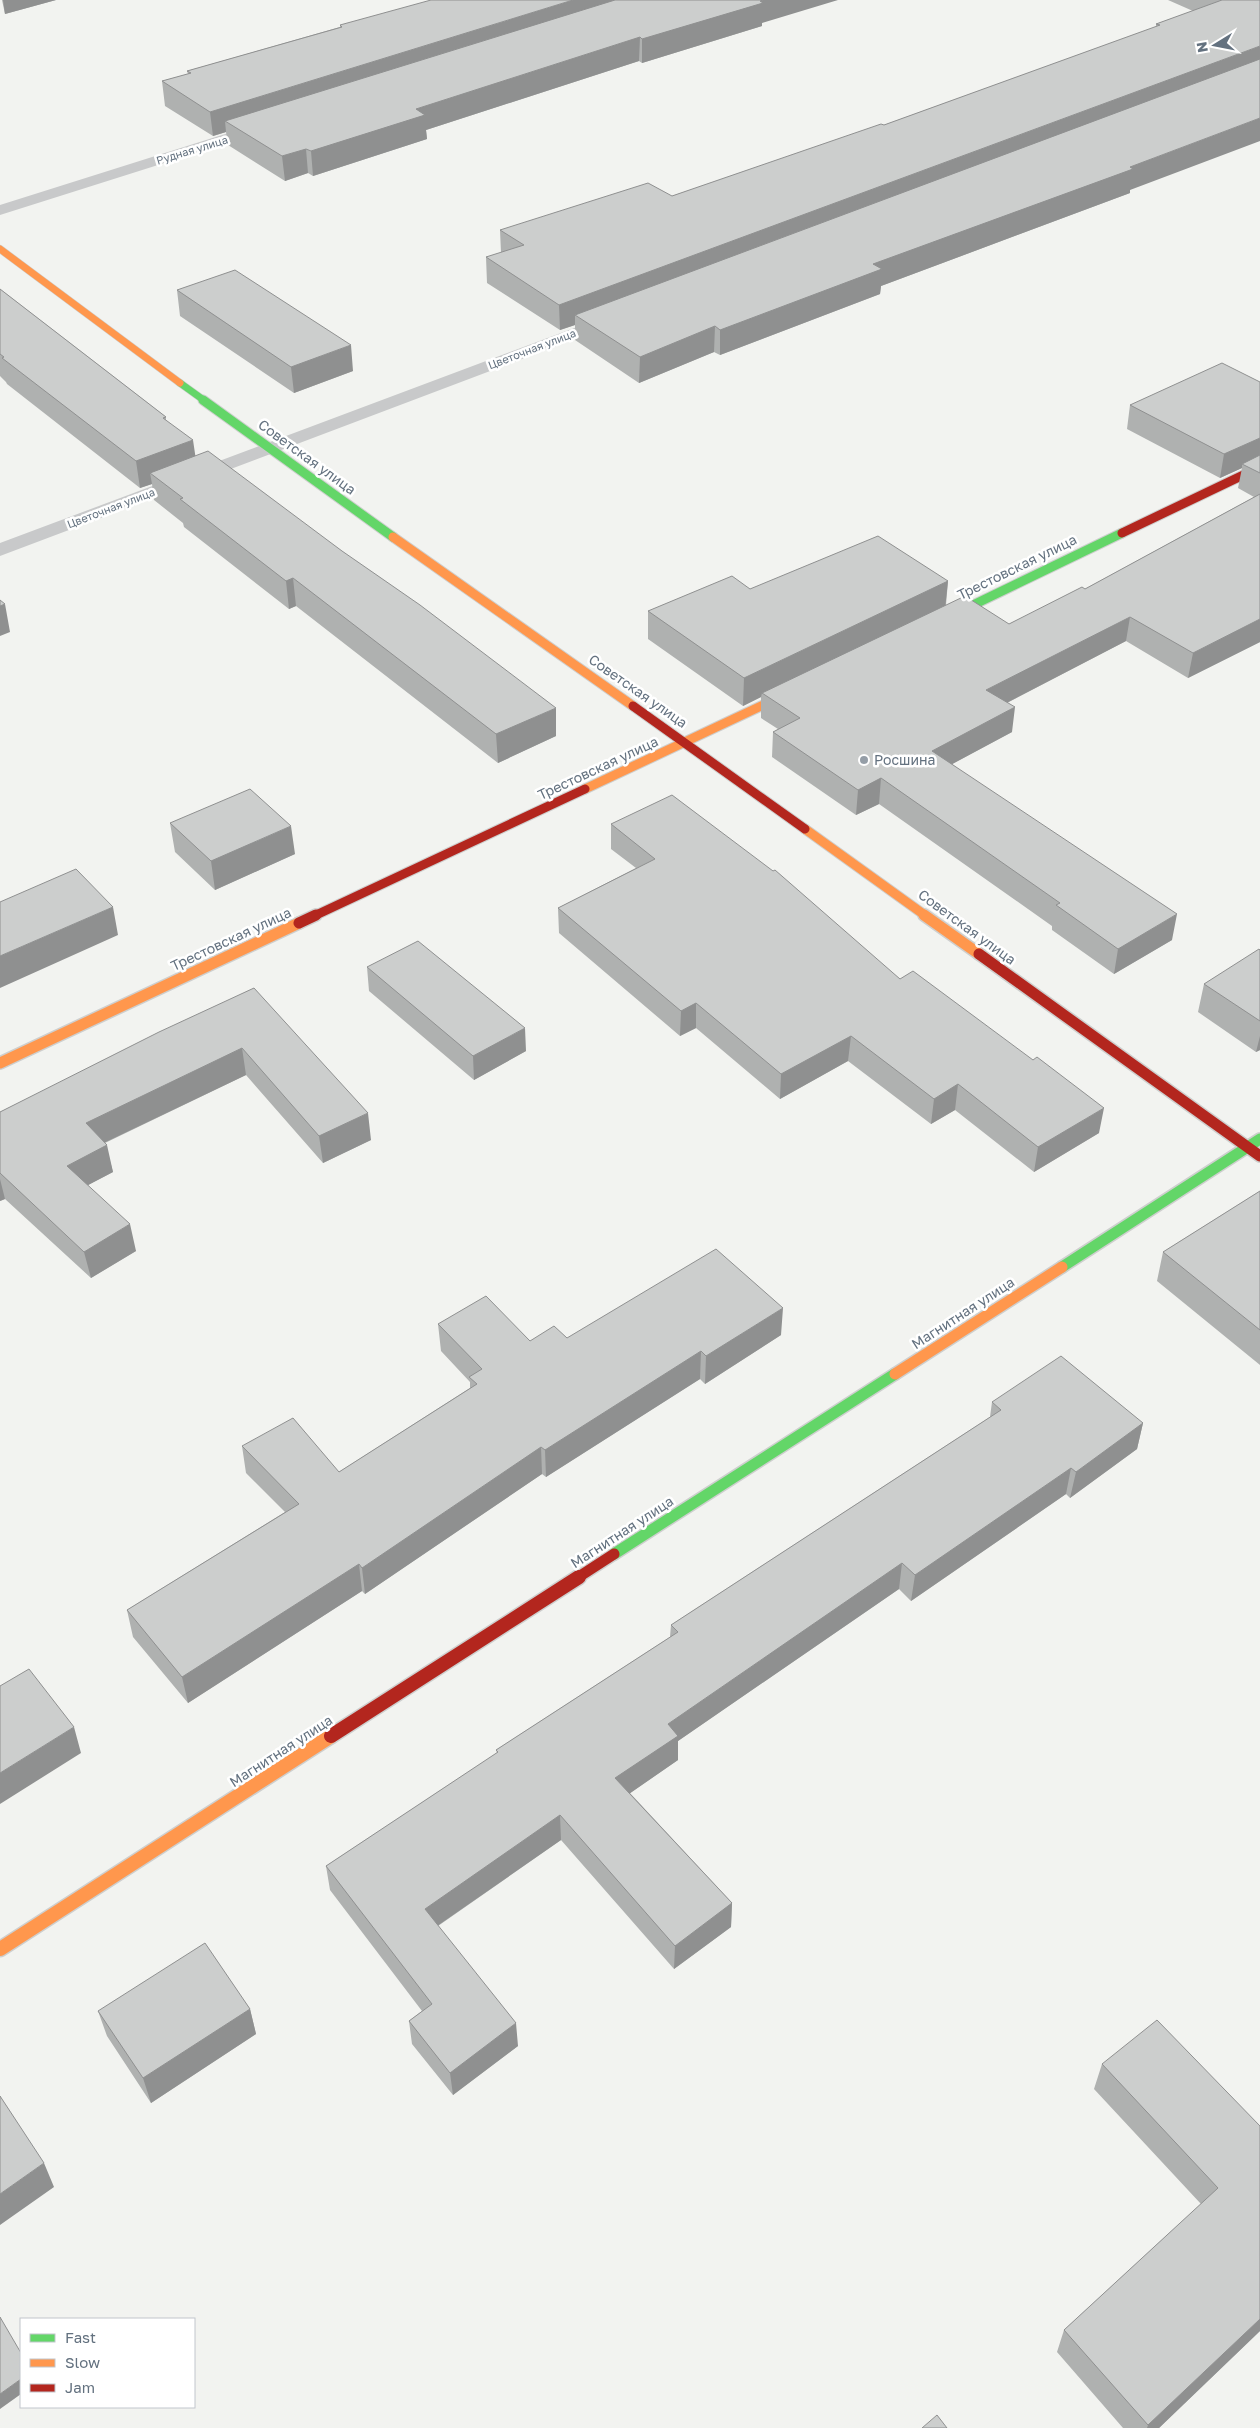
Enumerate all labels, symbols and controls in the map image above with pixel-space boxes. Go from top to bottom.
north arrow [1190,20,1240,70]
text: N [1192,41,1211,54]
street label: Рудная улица [155,132,229,167]
street label: Цветочная улица [486,326,578,371]
street label: Советская улица [255,415,359,498]
street label: Цветочная улица [65,485,157,530]
street label: Трестовская улица [954,530,1079,603]
street label: Советская улица [586,650,691,731]
street label: Трестовская улица [535,732,661,803]
place label: Росшина [874,751,935,768]
marker: Росшина [858,754,870,766]
street label: Советская улица [915,885,1019,968]
street label: Трестовская улица [168,903,294,974]
street label: Магнитная улица [908,1273,1017,1352]
street label: Магнитная улица [567,1492,676,1571]
street label: Магнитная улица [226,1711,335,1790]
legend [20,2318,195,2408]
text: Fast [65,2328,96,2346]
text: Slow [65,2353,100,2371]
text: Jam [65,2378,95,2396]

